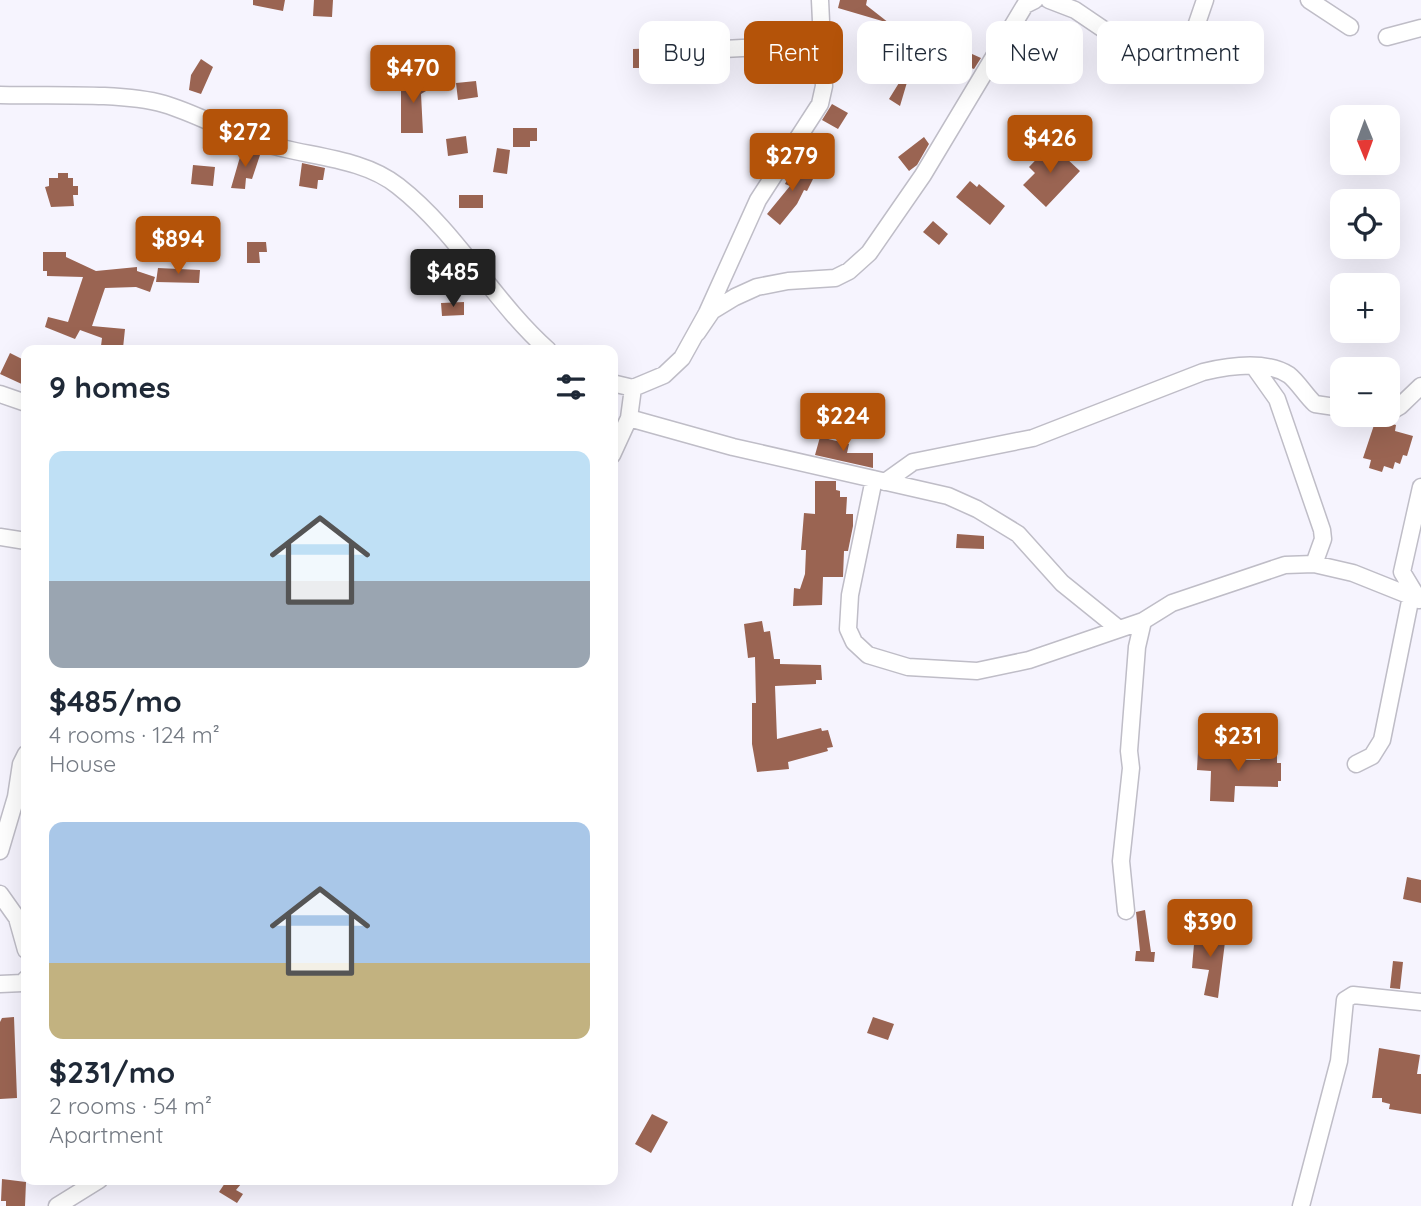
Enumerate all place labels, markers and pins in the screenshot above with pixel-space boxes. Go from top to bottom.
pin: $470 [372,46,454,105]
pin: $272 [204,110,286,169]
pin: $426 [1009,116,1091,175]
pin: $279 [751,134,833,193]
pin: $894 [137,216,219,276]
pin: $485 [412,250,494,309]
pin: $224 [802,393,884,453]
pin: $231 [1197,714,1279,773]
pin: $390 [1169,900,1251,959]

